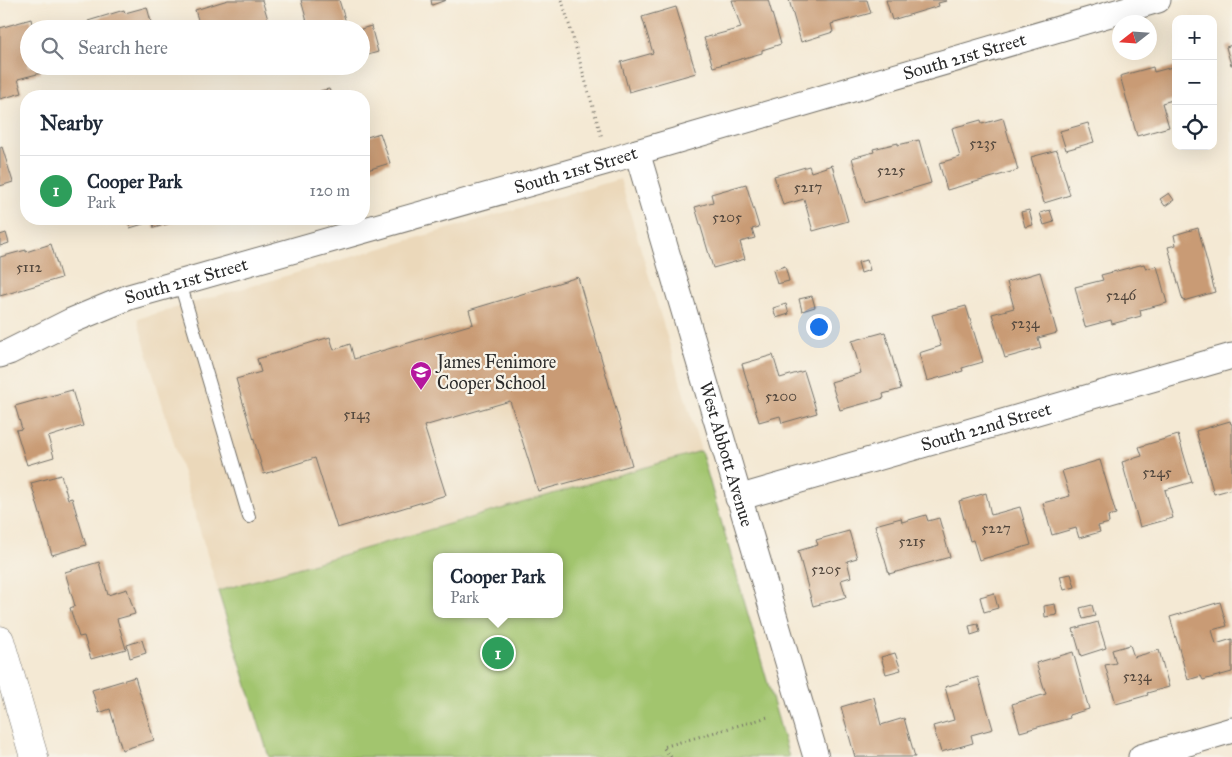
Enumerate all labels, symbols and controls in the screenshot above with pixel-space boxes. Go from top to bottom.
north arrow [1112,15,1157,60]
map controls [1172,15,1217,150]
button: + [1172,15,1217,60]
search box [20,20,370,75]
street label: South 21st Street [900,28,1029,85]
icon: search [38,34,66,62]
text: Search here [78,36,168,59]
button: − [1172,60,1217,105]
button: locate [1172,105,1217,150]
text: Nearby [40,110,103,136]
house number: 5235 [969,134,997,152]
street label: South 21st Street [512,141,641,198]
house number: 5225 [877,161,905,179]
text: Cooper Park [87,170,182,193]
house number: 5217 [794,178,822,196]
text: 1 [53,181,59,200]
text: 120 m [310,181,350,200]
text: Park [87,193,116,212]
house number: 5205 [712,208,742,226]
street label: South 21st Street [122,253,251,309]
house number: 5112 [16,258,43,276]
house number: 5246 [1106,286,1138,304]
your location [806,314,832,340]
house number: 5234 [1011,314,1040,332]
place label: James Fenimore Cooper School [435,351,556,394]
school or university icon: James Fenimore Cooper School [409,360,433,391]
street label: West Abbott Avenue [695,379,758,529]
house number: 5200 [765,387,797,405]
street label: South 22nd Street [918,397,1054,456]
house number: 5143 [343,405,371,423]
house number: 5245 [1142,463,1172,481]
house number: 5227 [981,519,1011,537]
house number: 5215 [898,532,926,550]
popup [433,553,563,618]
house number: 5205 [811,560,841,578]
text: Cooper Park [450,565,546,588]
text: Park [450,588,479,607]
pin: 1 [482,634,514,672]
house number: 5234 [1123,667,1152,685]

